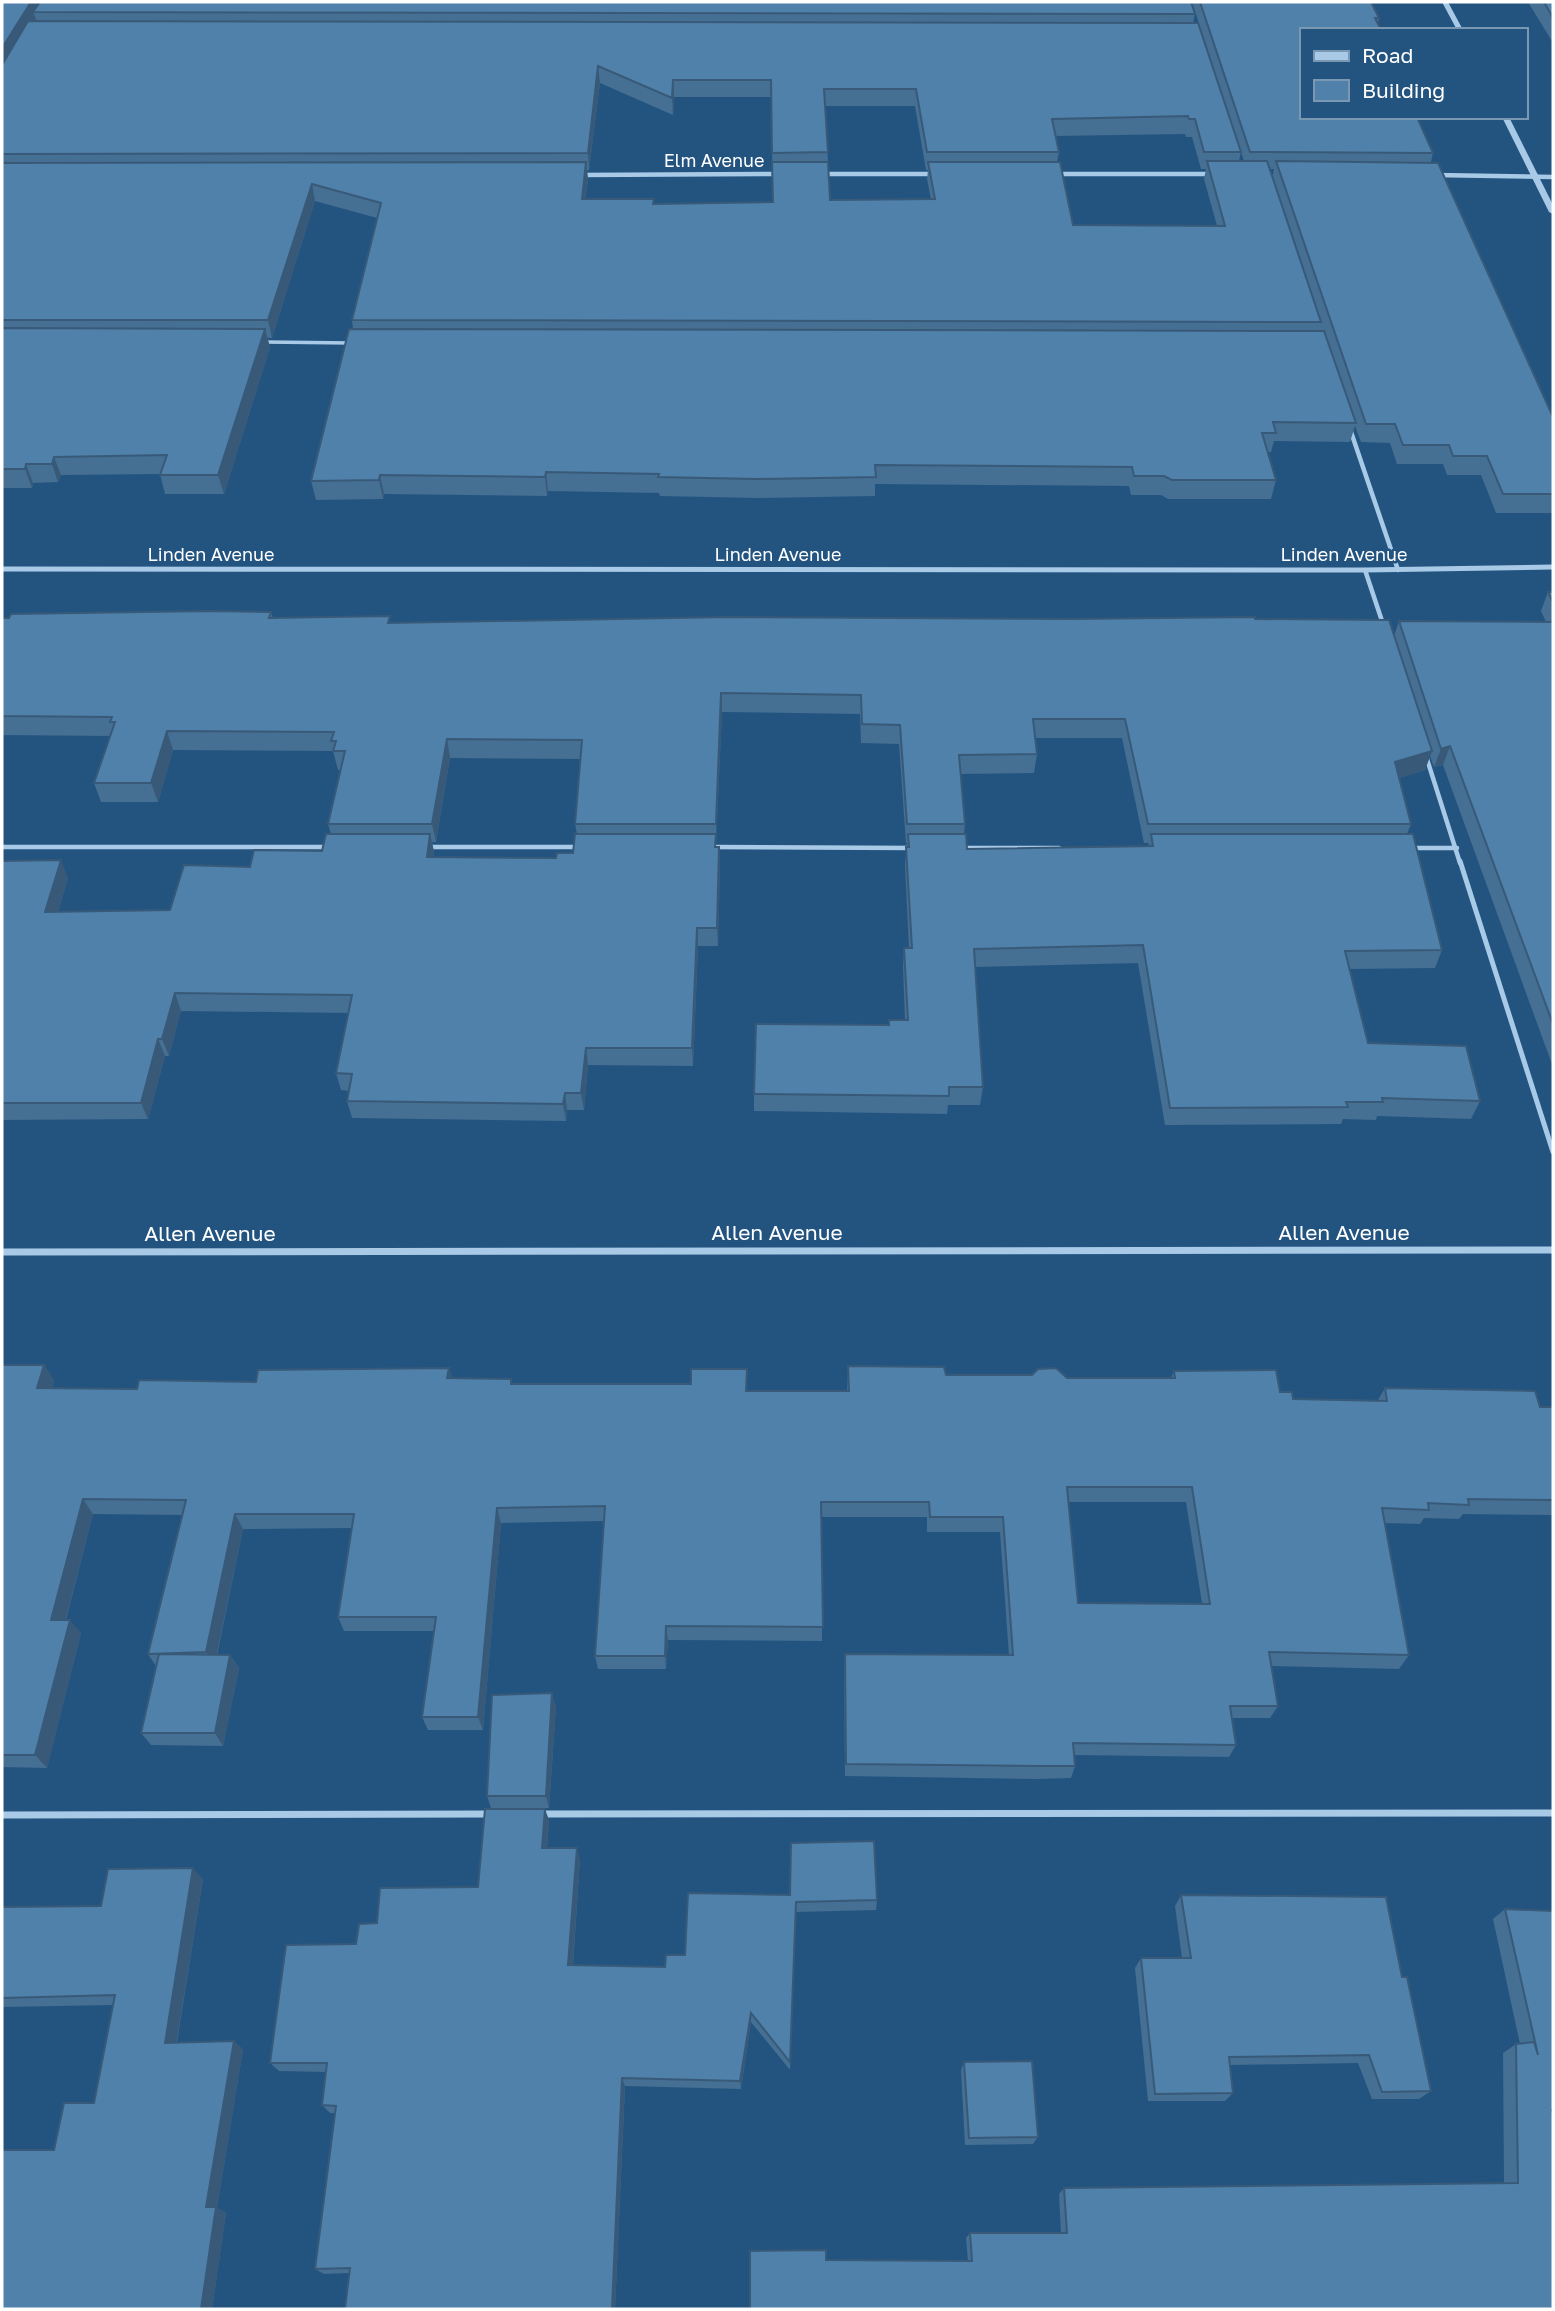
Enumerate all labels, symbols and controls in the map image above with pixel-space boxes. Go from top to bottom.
legend [1300,28,1527,119]
text: Road [1362,42,1413,68]
text: Building [1362,77,1445,103]
street label: Elm Avenue [664,149,764,171]
street label: Linden Avenue [148,543,274,565]
street label: Linden Avenue [715,543,841,565]
street label: Linden Avenue [1281,543,1407,565]
street label: Allen Avenue [711,1219,843,1245]
street label: Allen Avenue [1278,1219,1410,1245]
street label: Allen Avenue [144,1220,276,1246]

